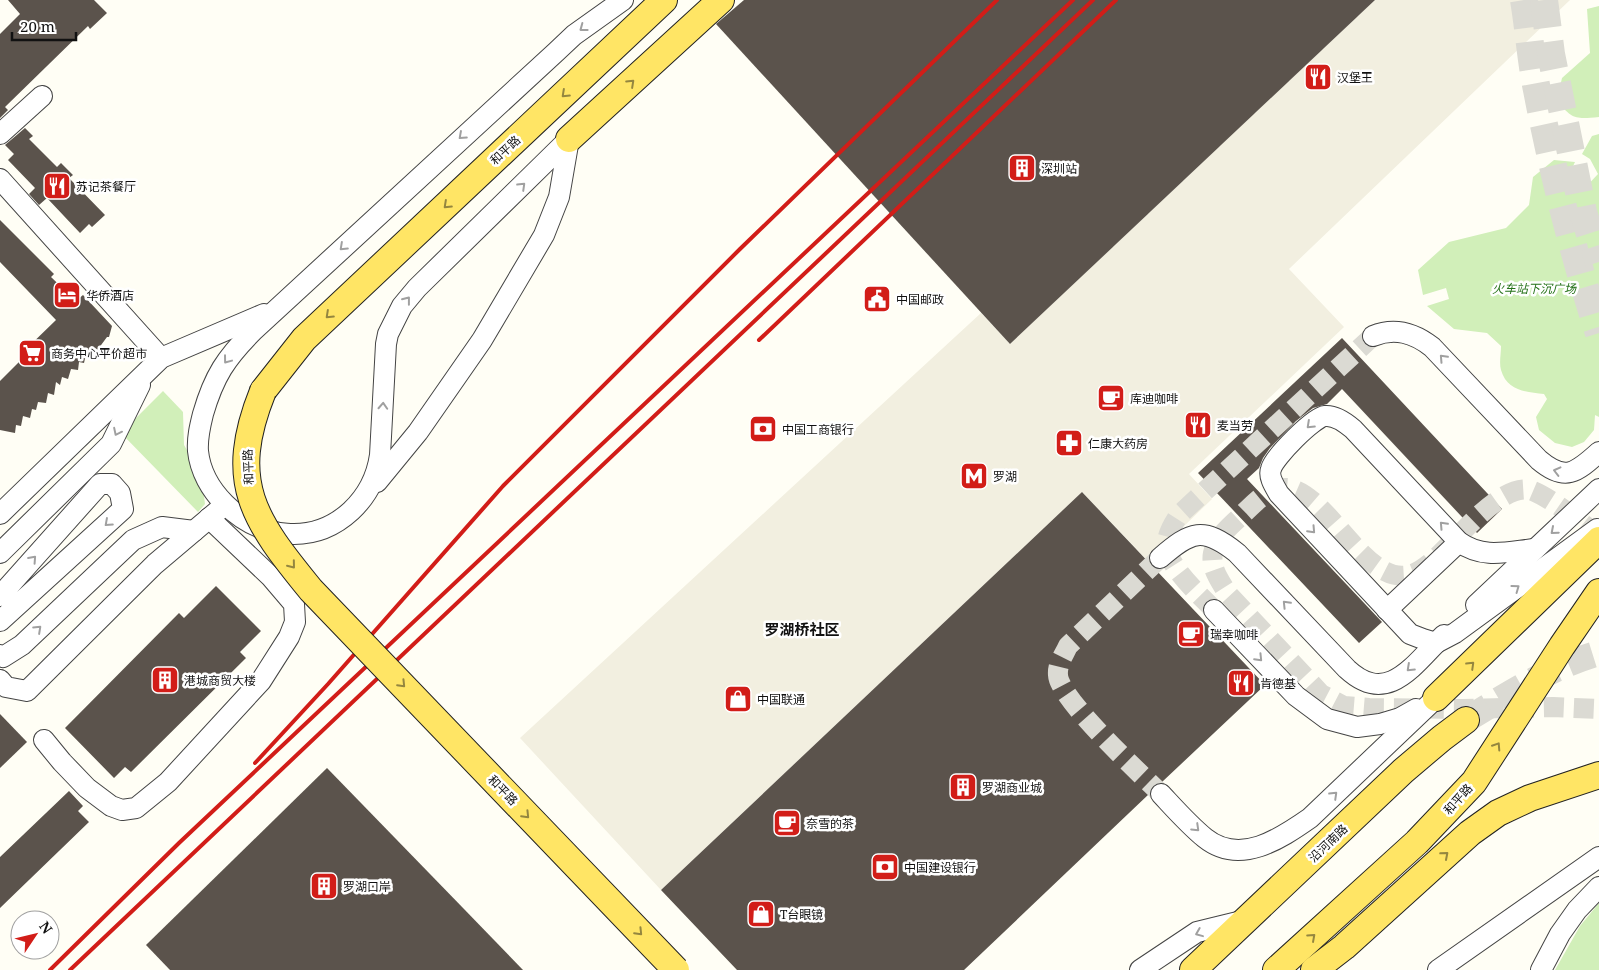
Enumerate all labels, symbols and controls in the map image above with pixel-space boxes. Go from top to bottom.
scale bar [12,10,76,42]
text: 20 m [20,16,55,36]
one-way arrow [579,22,589,31]
restaurant icon: 汉堡王 [1303,62,1333,92]
place label: 汉堡王 [1337,69,1373,86]
one-way arrow [625,80,634,89]
one-way arrow [562,88,571,97]
one-way arrow [459,130,468,139]
street label: 和平路 [486,132,524,168]
building icon: 深圳站 [1007,153,1037,183]
place label: 深圳站 [1041,160,1077,177]
restaurant icon: 苏记茶餐厅 [42,171,72,201]
place label: 苏记茶餐厅 [76,178,136,195]
one-way arrow [516,183,525,192]
one-way arrow [444,199,453,208]
one-way arrow [340,241,349,250]
hotel icon: 华侨酒店 [52,280,82,310]
park label: 火车站下沉广场 [1492,280,1577,297]
public building icon: 中国邮政 [862,284,892,314]
place label: 华侨酒店 [86,287,134,304]
place label: 中国邮政 [896,291,944,308]
one-way arrow [401,297,410,306]
one-way arrow [326,309,335,318]
supermarket icon: 商务中心平价超市 [17,338,47,368]
place label: 商务中心平价超市 [51,345,147,362]
one-way arrow [224,354,233,364]
one-way arrow [1440,355,1449,364]
cafe icon: 库迪咖啡 [1096,383,1126,413]
place label: 库迪咖啡 [1130,390,1178,407]
one-way arrow [377,402,388,410]
restaurant icon: 麦当劳 [1183,410,1213,440]
bank icon: 中国工商银行 [748,414,778,444]
place label: 麦当劳 [1217,417,1253,434]
one-way arrow [1307,419,1316,428]
place label: 中国工商银行 [782,421,854,438]
one-way arrow [113,426,123,435]
pharmacy icon: 仁康大药房 [1054,428,1084,458]
place label: 仁康大药房 [1088,435,1148,452]
street label: 和平路 [239,449,257,485]
metro station icon: 罗湖 [959,461,989,491]
one-way arrow [1553,466,1562,477]
place label: 罗湖 [993,468,1017,485]
one-way arrow [104,517,113,526]
one-way arrow [1440,522,1449,531]
one-way arrow [1306,524,1315,533]
one-way arrow [1550,526,1559,535]
one-way arrow [27,556,36,565]
one-way arrow [286,560,295,569]
one-way arrow [1510,585,1520,594]
one-way arrow [1282,601,1291,610]
district label: 罗湖桥社区 [764,619,840,639]
cafe icon: 瑞幸咖啡 [1176,619,1206,649]
one-way arrow [33,626,42,635]
place label: 瑞幸咖啡 [1210,626,1258,643]
one-way arrow [1253,652,1262,661]
one-way arrow [1465,661,1474,670]
one-way arrow [1407,662,1416,671]
building icon: 港城商贸大楼 [150,665,180,695]
restaurant icon: 肯德基 [1226,668,1256,698]
place label: 港城商贸大楼 [184,672,256,689]
place label: 肯德基 [1260,675,1296,692]
one-way arrow [396,678,405,687]
shop icon: 中国联通 [723,684,753,714]
place label: 中国联通 [757,691,805,708]
one-way arrow [1491,742,1500,752]
street label: 和平路 [484,771,522,809]
building icon: 罗湖商业城 [948,772,978,802]
place label: 罗湖商业城 [982,779,1042,796]
street label: 和平路 [1440,780,1476,818]
one-way arrow [1328,792,1337,801]
cafe icon: 奈雪的茶 [772,808,802,838]
one-way arrow [521,809,530,818]
place label: 奈雪的茶 [806,815,854,832]
street label: 沿河南路 [1305,820,1351,866]
one-way arrow [1190,823,1199,832]
bank icon: 中国建设银行 [870,852,900,882]
one-way arrow [1439,852,1448,861]
place label: 中国建设银行 [904,859,976,876]
building icon: 罗湖口岸 [309,871,339,901]
place label: 罗湖口岸 [343,878,391,895]
shop icon: T台眼镜 [746,899,776,929]
place label: T台眼镜 [780,906,823,923]
north arrow [10,910,60,960]
text: N [35,917,57,937]
one-way arrow [633,926,642,935]
one-way arrow [1195,926,1204,937]
one-way arrow [1306,934,1315,943]

